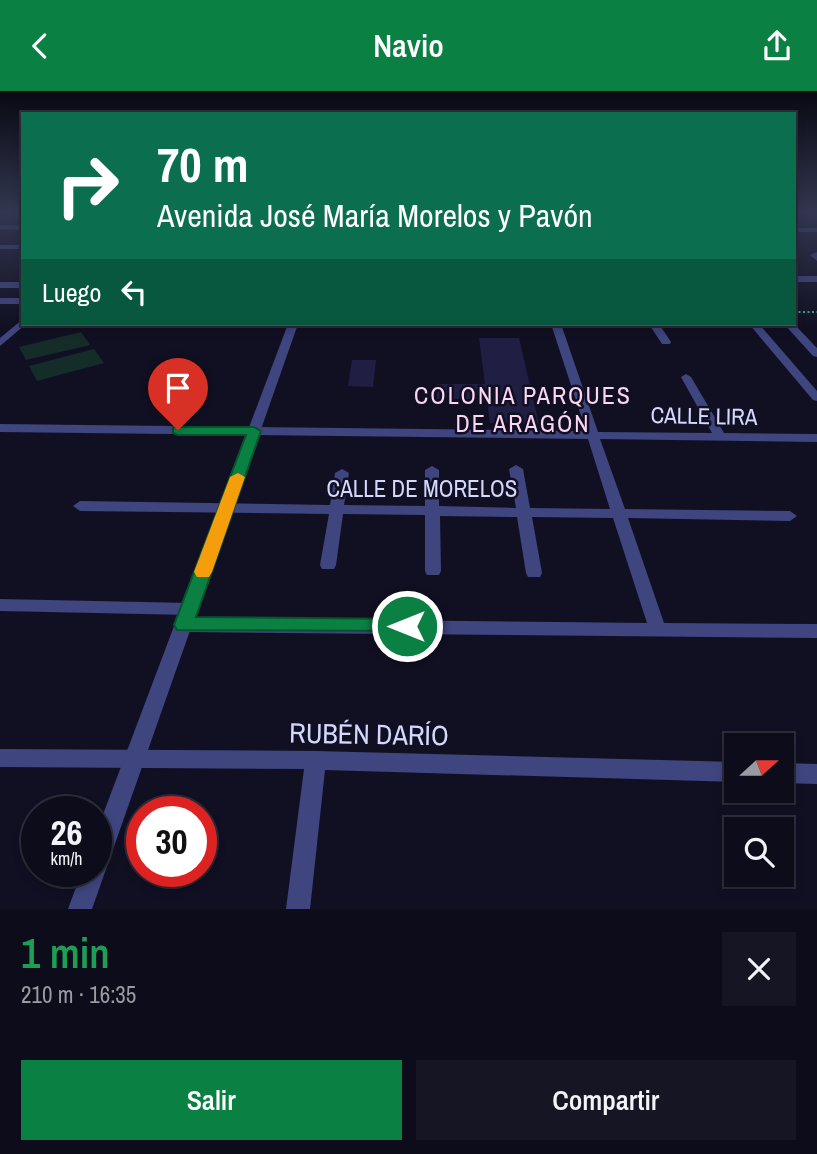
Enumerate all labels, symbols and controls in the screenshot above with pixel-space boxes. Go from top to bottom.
text: Navio [373,24,444,67]
icon: back [21,27,59,65]
icon: share [758,27,796,65]
text: 70 m [157,131,249,197]
icon: right [42,140,133,231]
text: Avenida José María Morelos y Pavón [157,194,593,237]
icon: left [115,273,153,311]
text: Luego [42,275,101,310]
pin [148,358,208,430]
icon: arrive [159,369,197,407]
district label: COLONIA PARQUES DE ARAGÓN [414,379,632,439]
street label: CALLE LIRA [650,399,758,432]
street label: CALLE DE MORELOS [327,473,517,504]
position arrow [370,589,444,663]
street label: RUBÉN DARÍO [289,714,449,754]
north arrow [724,733,794,803]
map controls [724,733,794,887]
speed limit sign: 30 [126,796,217,887]
text: 26 [51,809,82,856]
button: search [724,817,794,887]
text: km/h [51,846,83,871]
text: 1 min [21,925,110,981]
button: close [722,932,796,1006]
text: 210 m · 16:35 [21,979,136,1010]
button: Salir [21,1060,402,1140]
button: Compartir [416,1060,796,1140]

